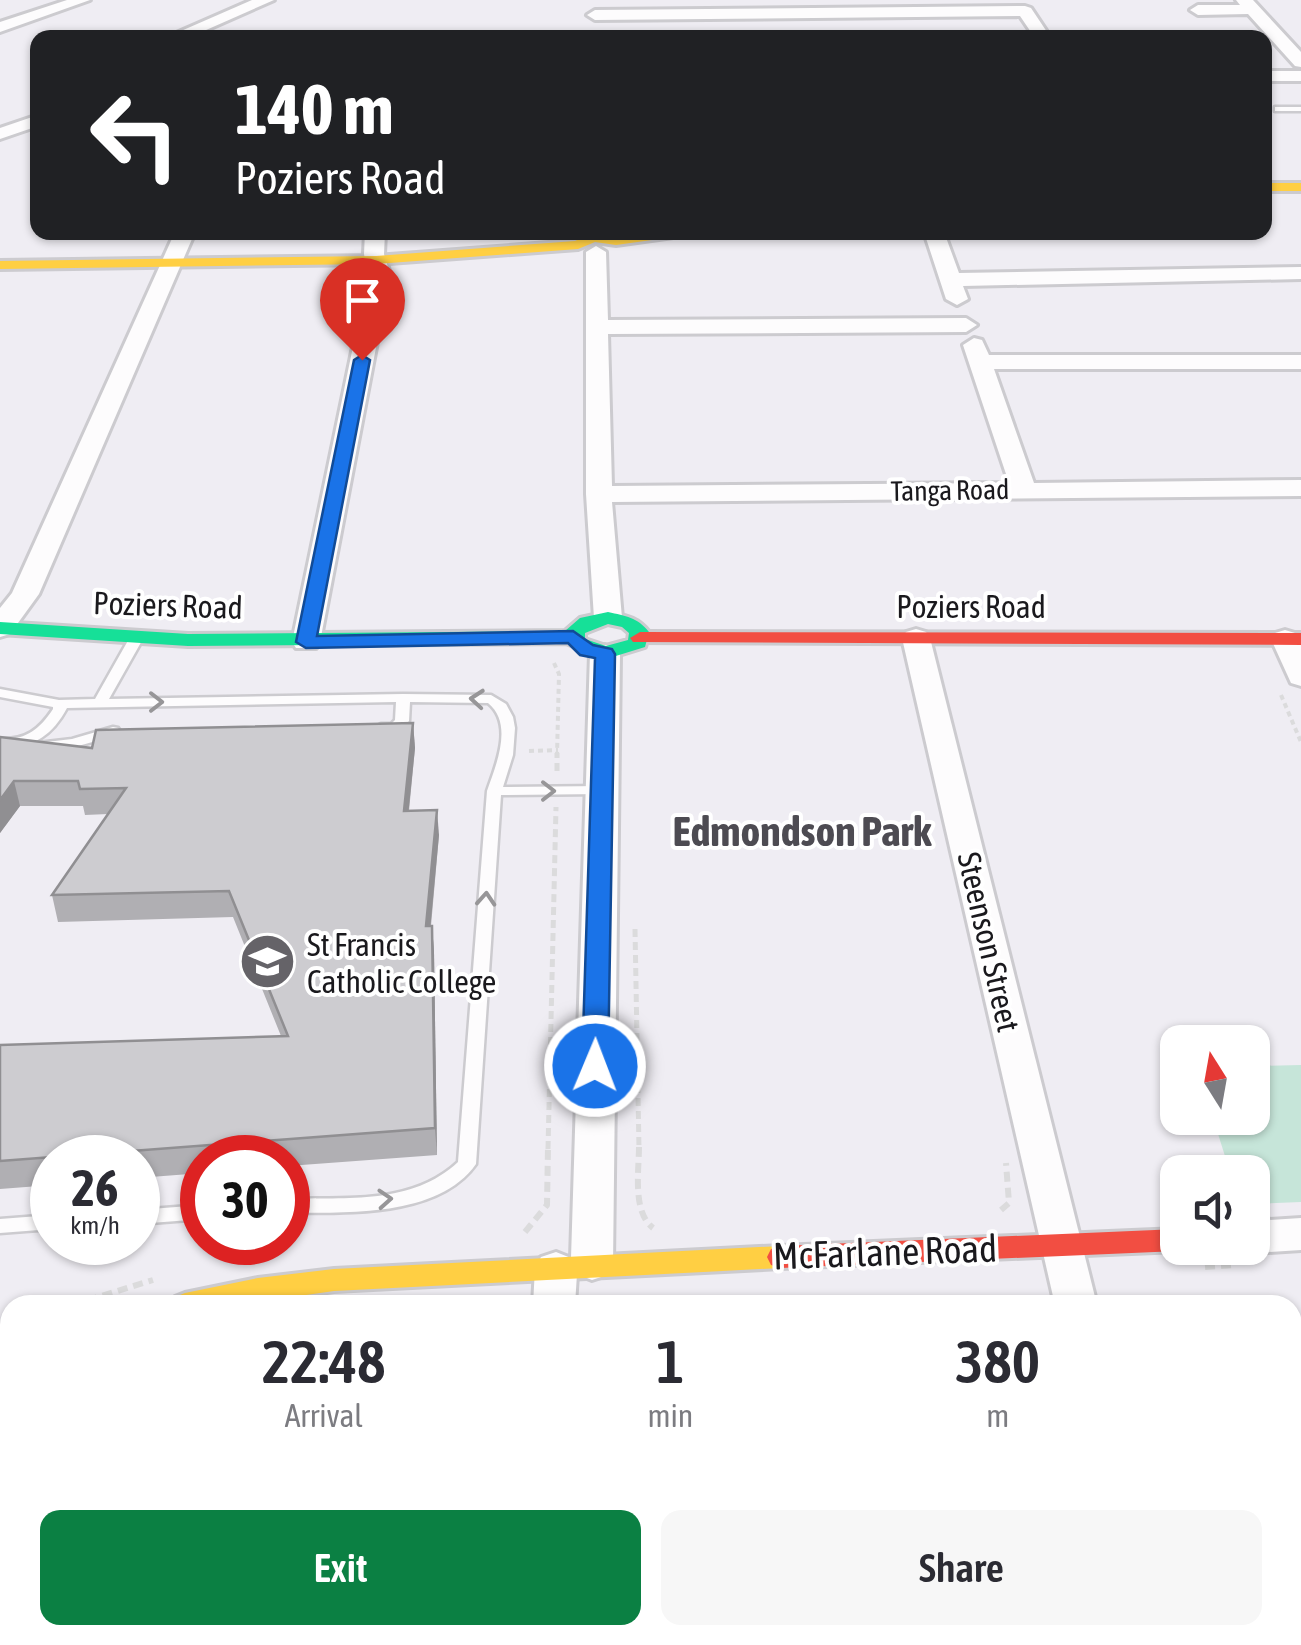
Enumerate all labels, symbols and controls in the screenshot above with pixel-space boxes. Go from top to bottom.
text: 140 m [235,69,394,149]
icon: left [70,70,200,200]
text: Poziers Road [235,152,446,204]
pin [320,258,405,361]
icon: arrive [335,273,390,328]
street label: Tanga Road [890,473,1010,507]
street label: Poziers Road [93,584,243,626]
street label: Poziers Road [896,588,1046,625]
one-way arrow [469,688,485,710]
one-way arrow [150,691,165,713]
one-way arrow [540,780,556,802]
district label: Edmondson Park [673,807,932,855]
street label: Steenson Street [950,849,1028,1035]
one-way arrow [475,890,496,906]
place label: St Francis Catholic College [307,926,496,1000]
school or university icon: St Francis Catholic College [238,932,298,992]
position arrow [543,1014,647,1118]
north arrow [1160,1025,1270,1135]
map controls [1160,1025,1270,1265]
speed limit sign: 30 [180,1135,310,1265]
button: sound [1160,1155,1270,1265]
text: 26 [71,1159,118,1217]
one-way arrow [377,1189,393,1211]
text: km/h [70,1211,120,1239]
street label: McFarlane Road [772,1227,998,1277]
text: 22:48 [262,1327,385,1396]
text: 1 [656,1327,685,1396]
text: 380 [955,1327,1040,1396]
text: Arrival [285,1397,363,1434]
text: min [647,1397,693,1434]
text: m [986,1397,1009,1434]
button: Exit [40,1510,641,1625]
button: Share [661,1510,1262,1625]

